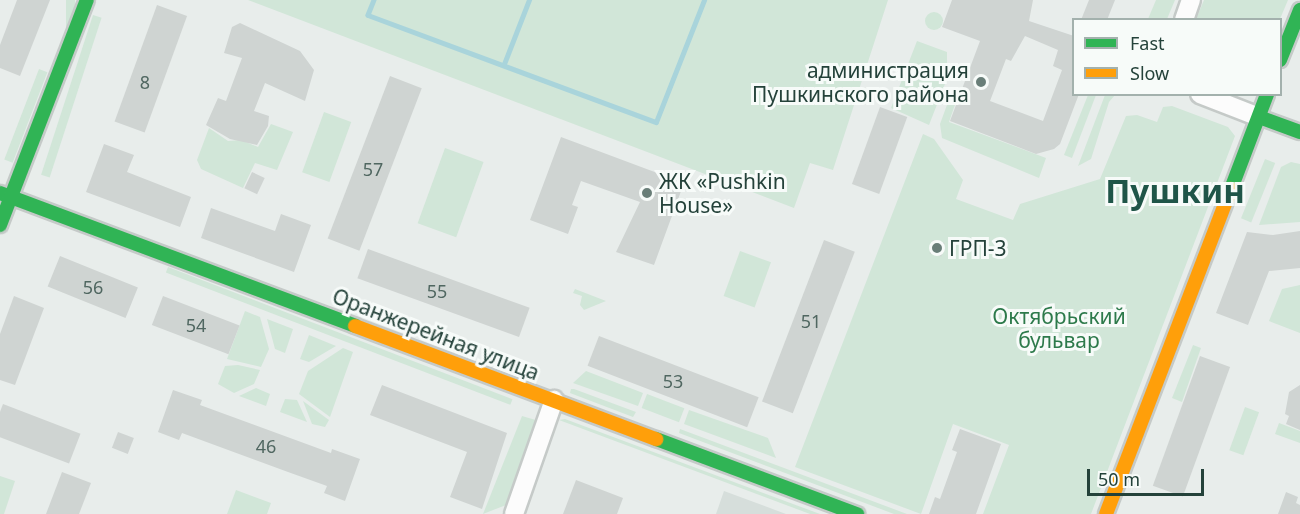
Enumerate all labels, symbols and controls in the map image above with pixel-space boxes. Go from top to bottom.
legend [1072,18,1282,96]
text: Fast [1130,31,1165,55]
place label: администрация Пушкинского района [752,57,969,107]
text: Slow [1130,61,1169,85]
house number: 8 [140,71,150,93]
marker: администрация Пушкинского района [974,75,988,89]
house number: 57 [363,158,383,180]
place label: ЖК «Pushkin House» [659,168,786,218]
district label: Пушкин [1105,171,1245,211]
marker: ЖК «Pushkin House» [640,186,654,200]
place label: ГРП-3 [949,235,1007,261]
marker: ГРП-3 [930,241,944,255]
house number: 56 [83,276,103,298]
house number: 55 [427,280,447,302]
street label: Оранжерейная улица [329,283,543,385]
park label: Октябрьский бульвар [992,303,1126,353]
house number: 51 [801,310,821,332]
house number: 54 [186,314,206,336]
house number: 53 [663,370,683,392]
house number: 46 [256,435,276,457]
scale bar [1090,457,1207,495]
text: 50 m [1098,467,1140,491]

